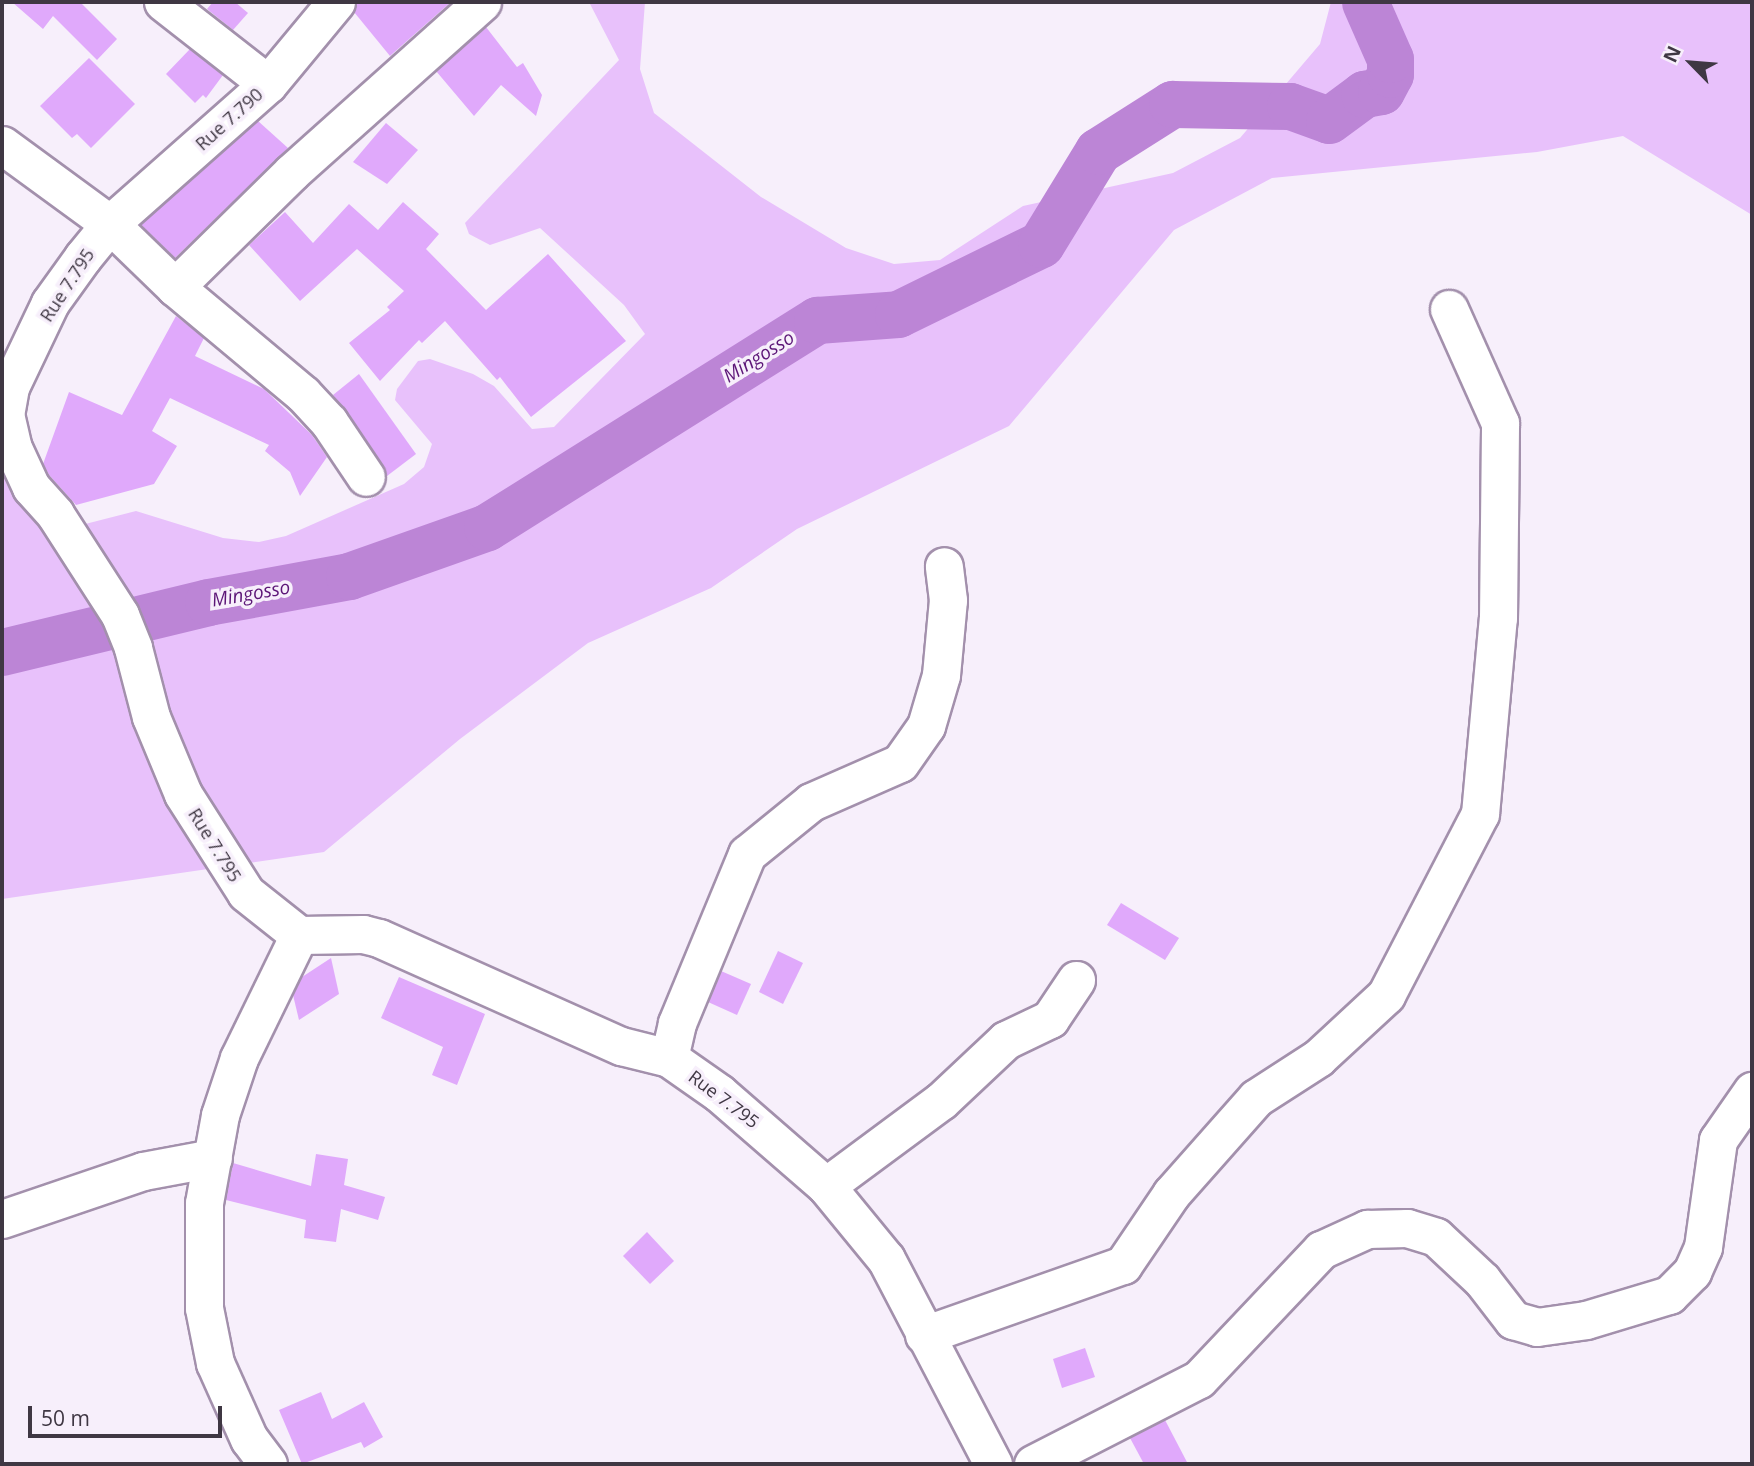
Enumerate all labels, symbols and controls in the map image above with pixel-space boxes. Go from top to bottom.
north arrow [1656,28,1726,98]
text: N [1657,42,1687,67]
street label: Rue 7.790 [191,83,267,155]
street label: Rue 7.795 [35,244,99,326]
water label: Mingosso [719,326,799,388]
water label: Mingosso [210,576,292,612]
street label: Rue 7.795 [184,804,246,886]
street label: Rue 7.795 [684,1065,764,1133]
scale bar [32,1392,226,1436]
text: 50 m [41,1404,90,1432]

